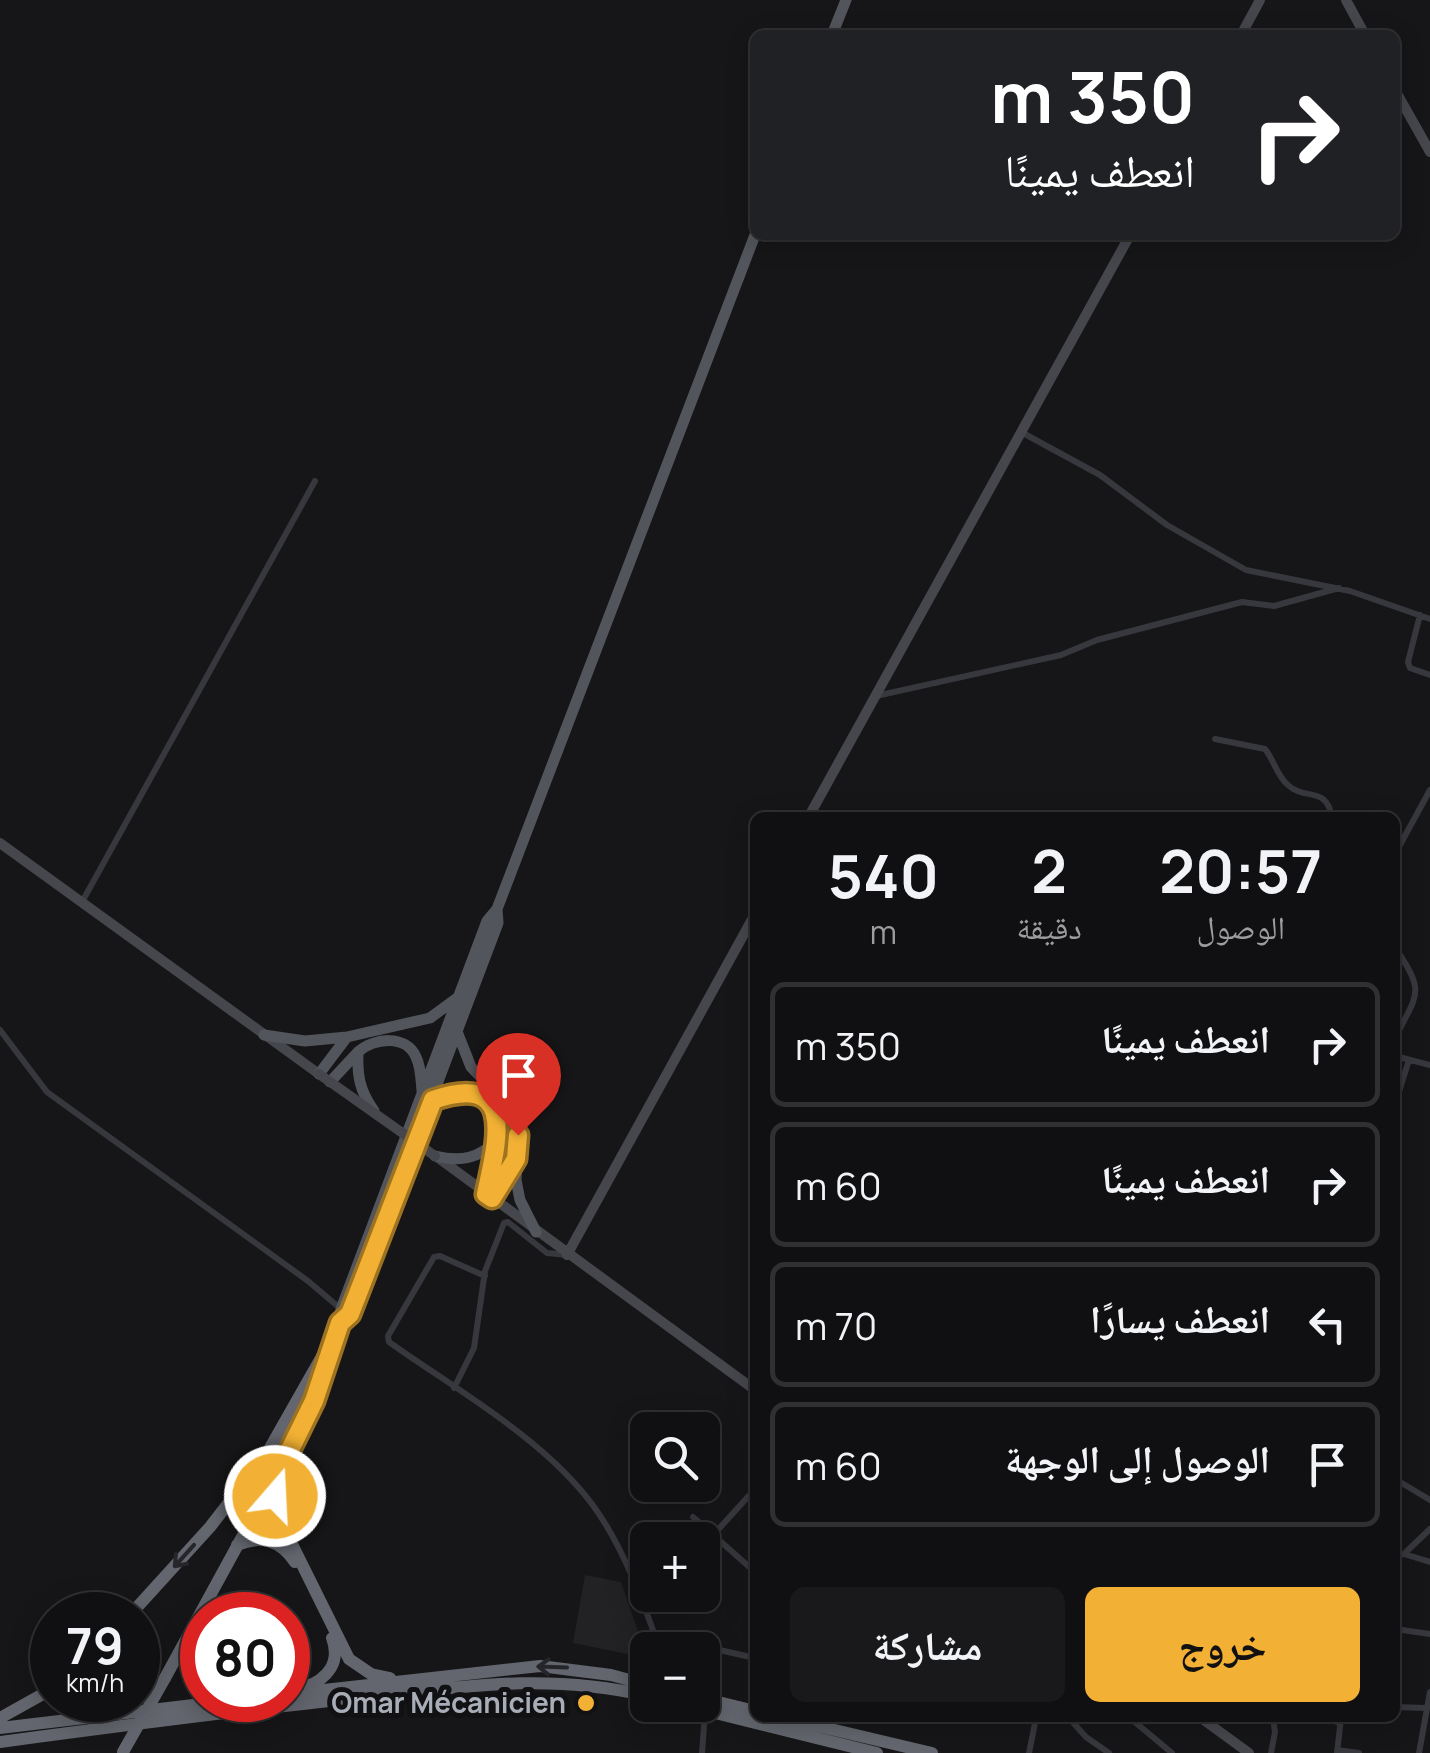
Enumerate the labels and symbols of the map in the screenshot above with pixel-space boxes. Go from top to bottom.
pin [476,1033,561,1136]
position arrow [223,1444,327,1548]
one-way arrow [172,1543,195,1568]
speed limit sign: 80 [180,1592,310,1722]
one-way arrow [536,1657,569,1676]
place label: Omar Mécanicien [331,1683,566,1721]
marker: Omar Mécanicien [575,1692,597,1714]

